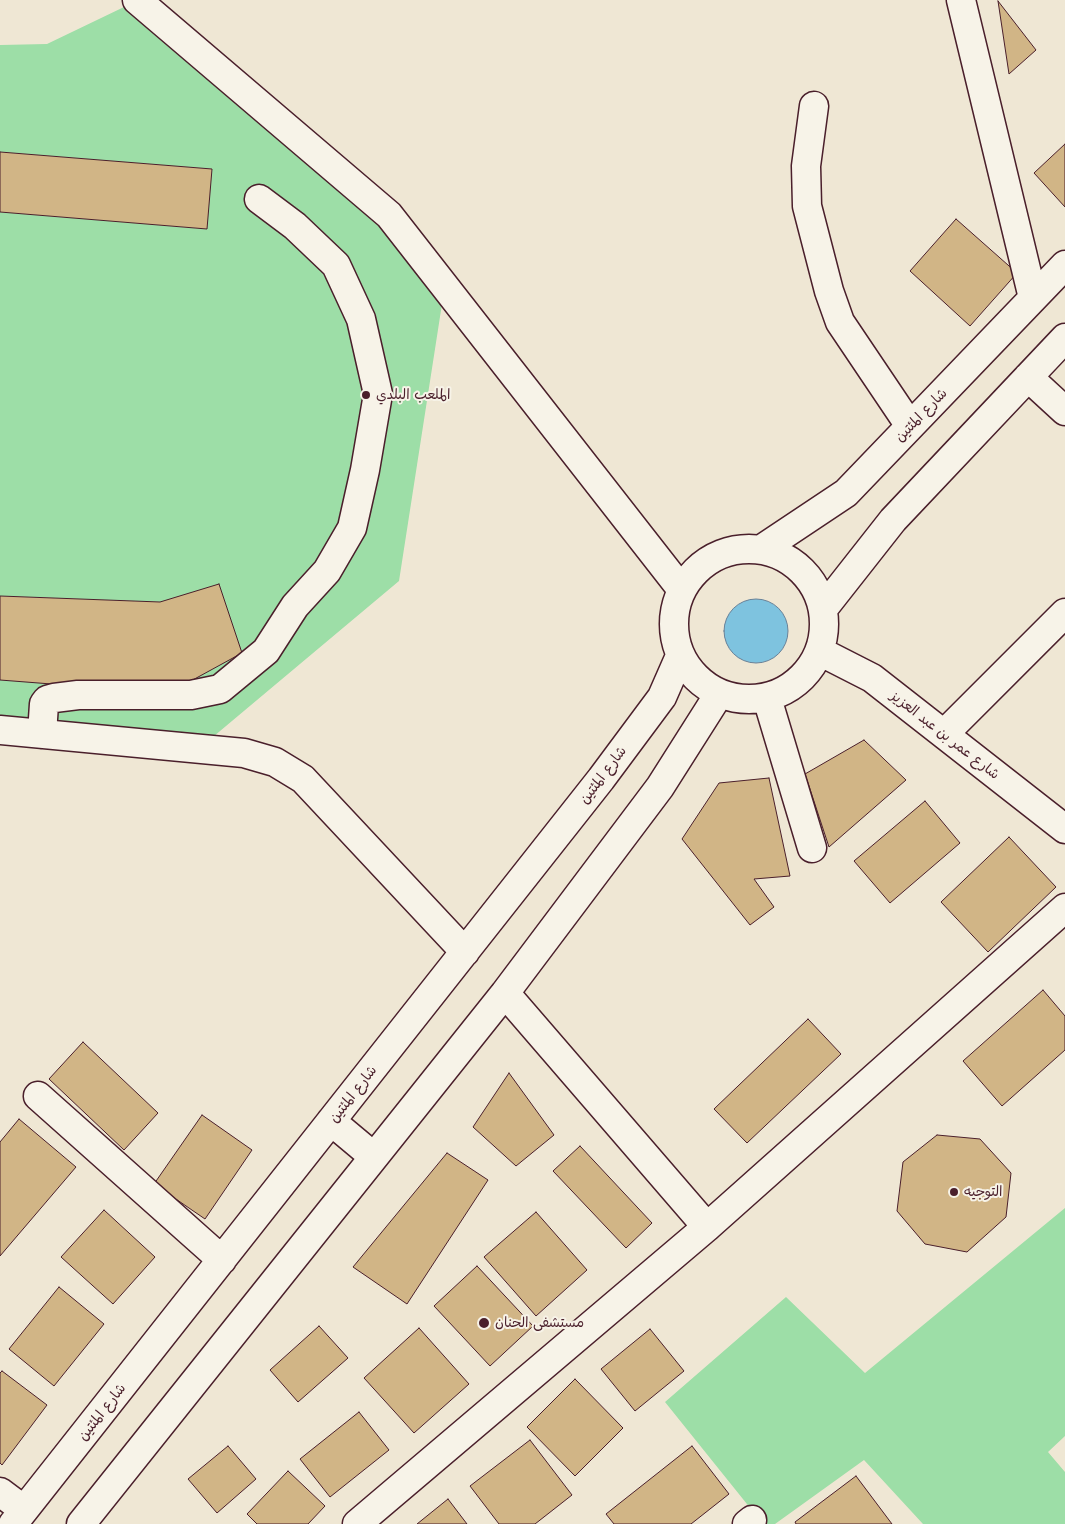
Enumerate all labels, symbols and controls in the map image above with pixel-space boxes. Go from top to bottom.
street label: شارع المئتين [891,385,951,445]
place label: الملعب البلدي [376,387,450,403]
marker: الملعب البلدي [360,389,372,401]
street label: شارع عمر بن عبد العزيز [887,687,1003,783]
street label: شارع المئتين [576,743,630,807]
street label: شارع المئتين [325,1062,381,1126]
place label: التوجيه [964,1184,1003,1200]
marker: التوجيه [948,1186,960,1198]
place label: مستشفى الحنان [495,1315,584,1331]
marker: مستشفى الحنان [477,1316,491,1330]
street label: شارع المئتين [74,1380,130,1444]

